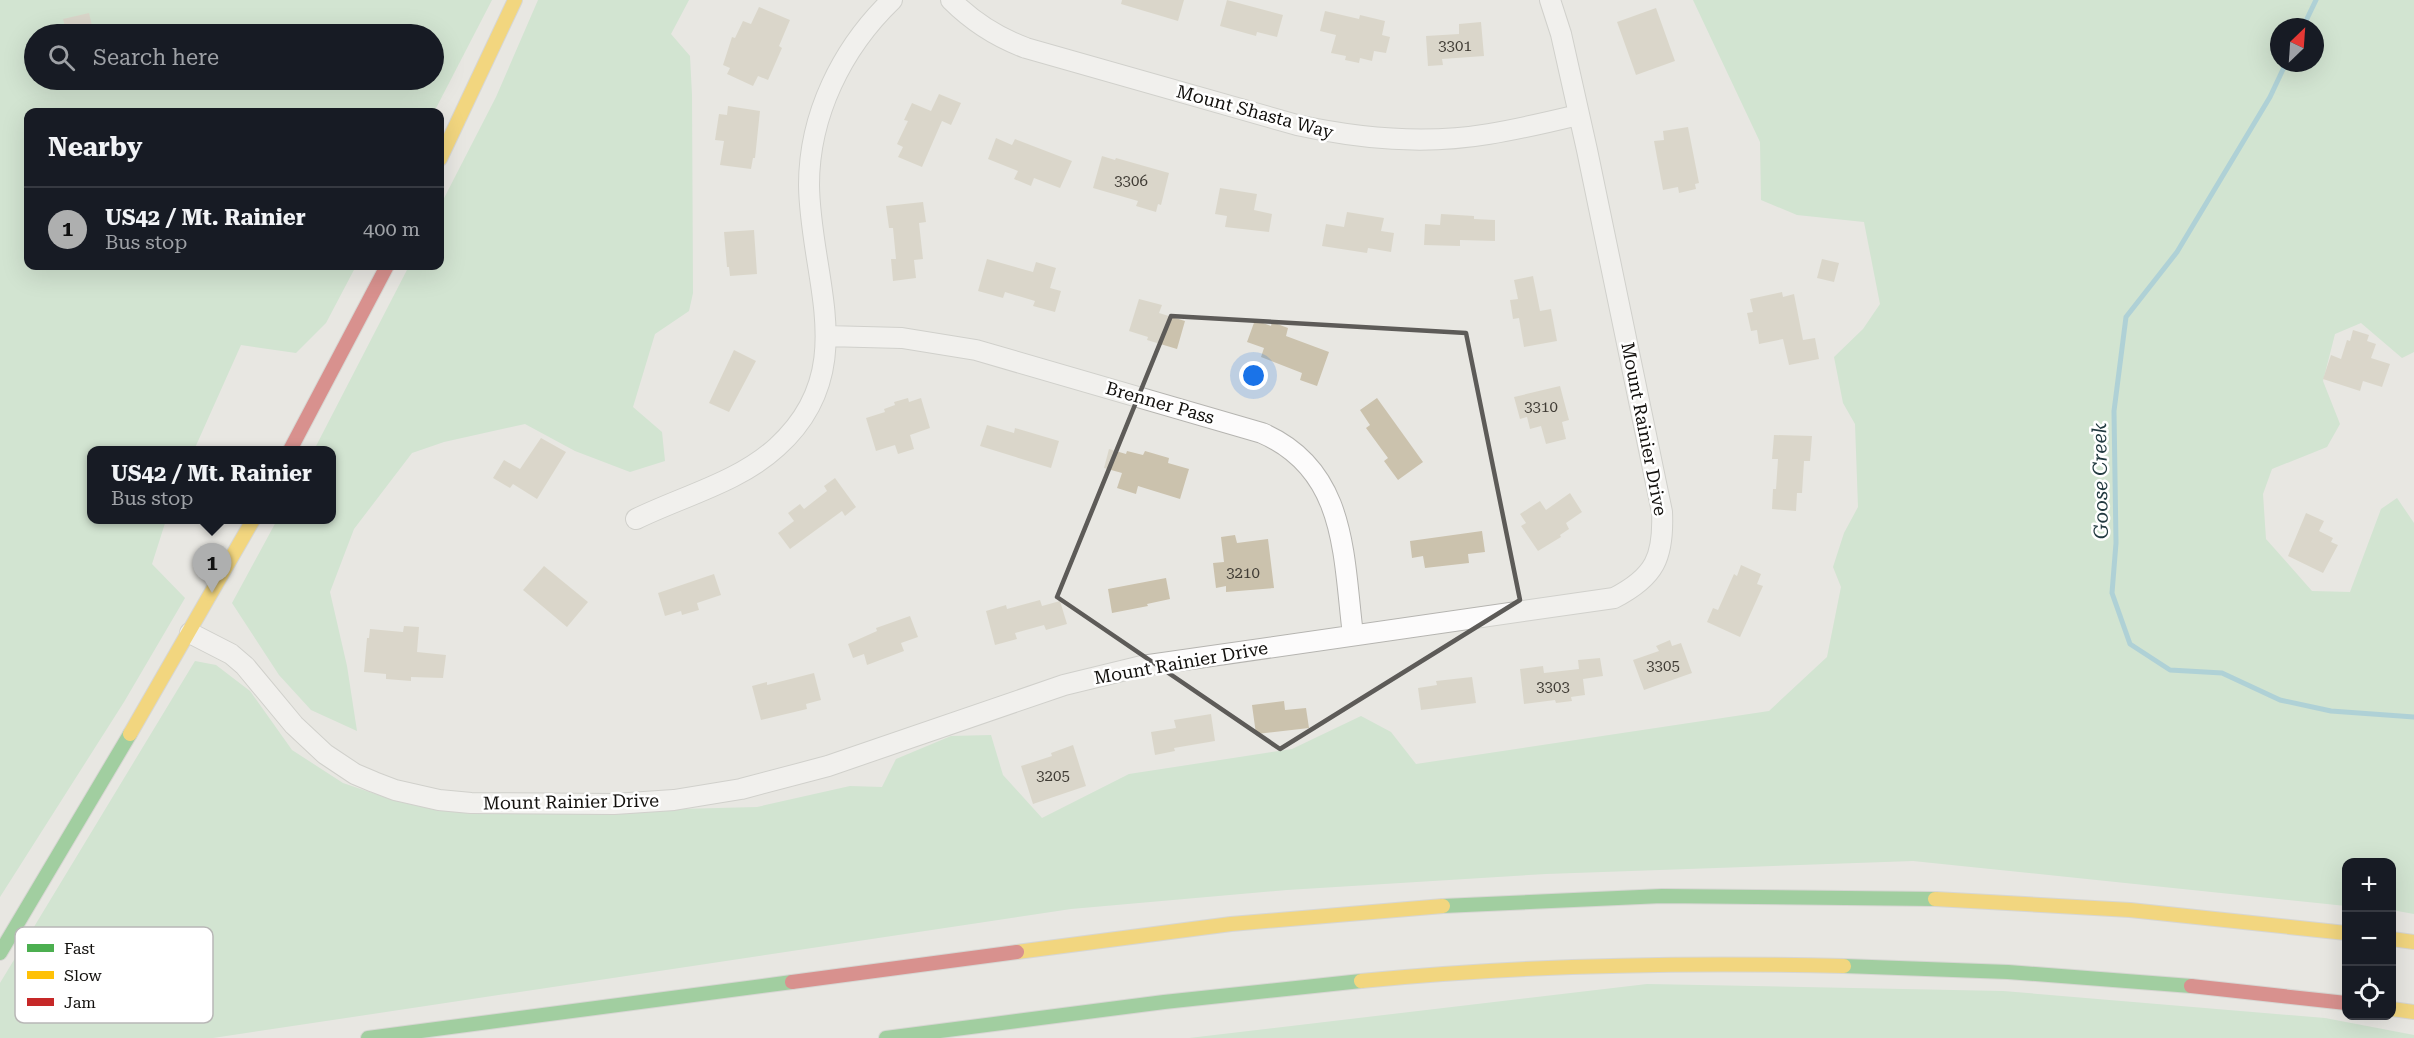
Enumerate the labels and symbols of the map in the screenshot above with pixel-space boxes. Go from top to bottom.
north arrow [2270,18,2324,72]
house number: 3301 [1438,37,1472,55]
street label: Mount Shasta Way [1174,80,1336,143]
house number: 3306 [1114,172,1148,190]
street label: Mount Rainier Drive [1617,340,1672,517]
your location [1239,361,1268,390]
street label: Brenner Pass [1103,377,1217,428]
house number: 3310 [1524,398,1558,416]
water label: Goose Creek [2087,422,2113,539]
pin: 1 [192,544,232,593]
house number: 3210 [1226,564,1260,582]
street label: Mount Rainier Drive [1092,637,1270,688]
house number: 3305 [1646,657,1680,675]
house number: 3303 [1536,678,1570,696]
house number: 3205 [1036,767,1070,785]
street label: Mount Rainier Drive [483,789,659,814]
legend [15,927,213,1023]
text: Fast [64,939,95,958]
text: Slow [64,966,102,985]
text: Jam [64,993,96,1012]

